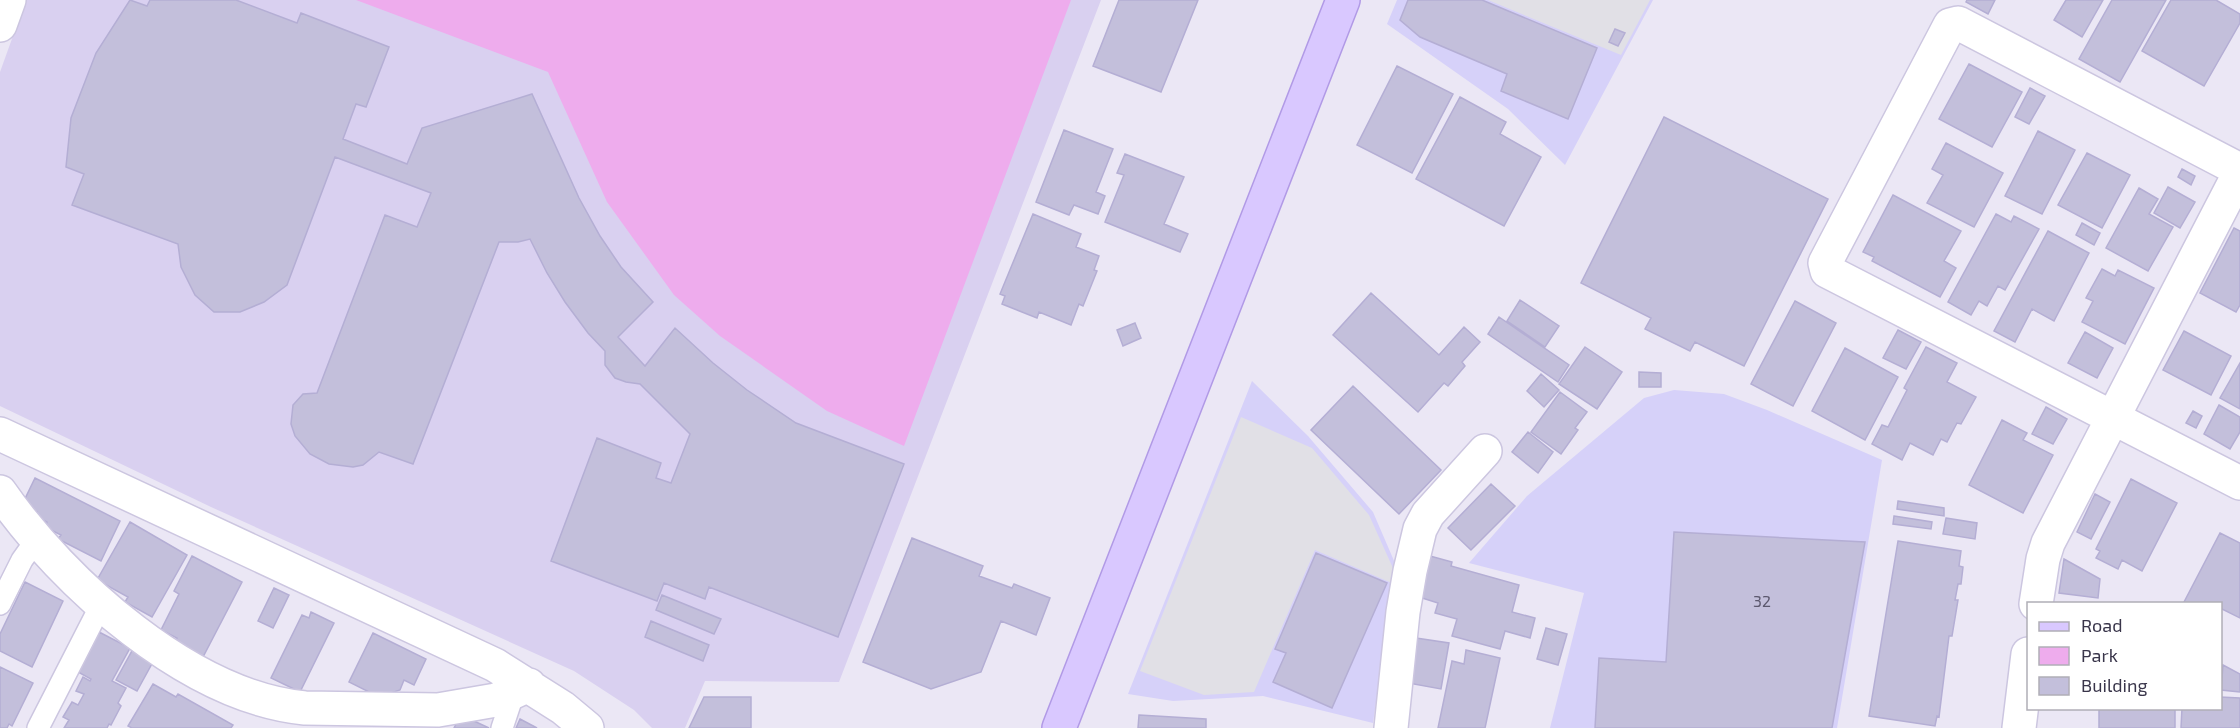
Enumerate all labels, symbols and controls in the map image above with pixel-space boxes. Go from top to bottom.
house number: 32 [1753,591,1771,610]
legend [2027,602,2222,710]
text: Road [2081,614,2122,636]
text: Park [2081,644,2118,666]
text: Building [2081,674,2148,696]

